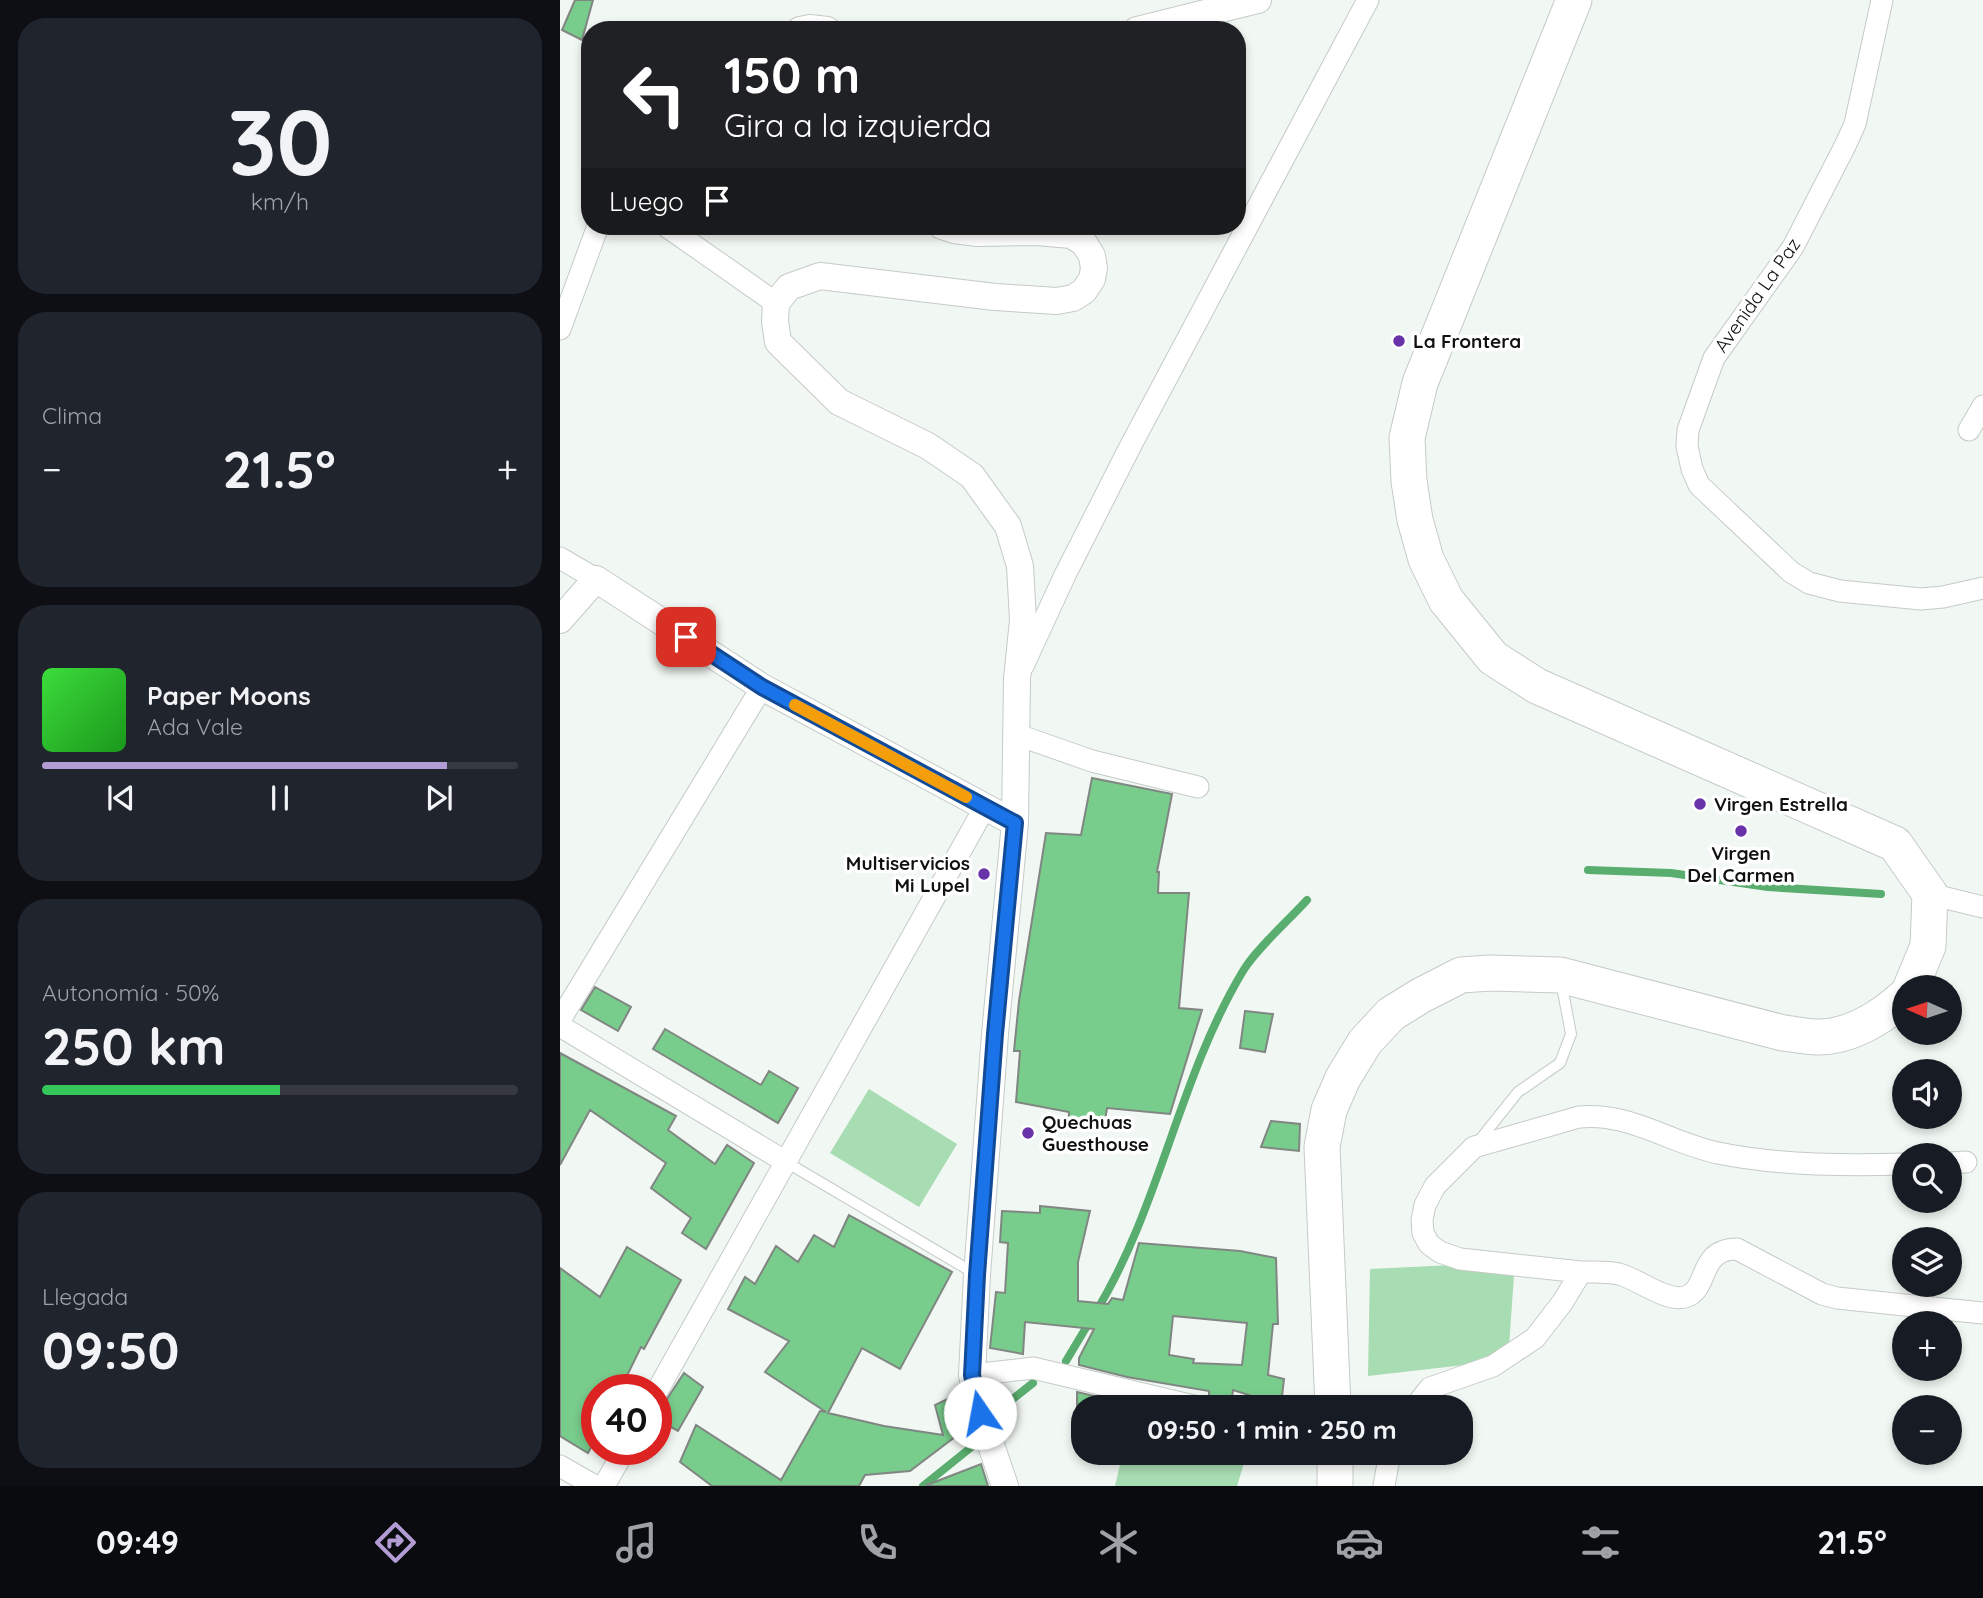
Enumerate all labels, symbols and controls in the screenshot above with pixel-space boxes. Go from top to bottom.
text: 150 m [724,44,860,105]
icon: left [609,49,700,140]
text: 30 [228,84,332,198]
text: Gira a la izquierda [724,105,992,145]
icon: arrive [698,182,736,220]
text: Luego [609,185,684,218]
text: km/h [251,187,309,216]
street label: Avenida La Paz [1709,233,1805,357]
place label: La Frontera [1413,329,1521,353]
marker: La Frontera [1391,333,1407,349]
text: Clima [42,401,102,430]
text: 21.5° [223,436,336,501]
text: − [42,445,62,493]
text: + [497,445,518,493]
pin [656,607,716,667]
icon: arrive [667,618,705,656]
text: Paper Moons [147,679,311,712]
text: Ada Vale [147,712,243,741]
icon: previous [102,779,140,817]
icon: pause [261,779,299,817]
icon: next [420,779,458,817]
place label: Virgen Estrella [1714,792,1848,816]
marker: Virgen Estrella [1692,796,1708,812]
marker: Virgen Del Carmen [1733,823,1749,839]
place label: Virgen Del Carmen [1687,841,1795,887]
place label: Multiservicios Mi Lupel [846,851,970,897]
marker: Multiservicios Mi Lupel [976,866,992,882]
north arrow [1892,975,1962,1045]
map controls [1892,975,1962,1465]
text: Autonomía · 50% [42,978,219,1007]
text: 250 km [42,1013,226,1078]
button: sound [1892,1059,1962,1129]
place label: Quechuas Guesthouse [1042,1110,1149,1156]
marker: Quechuas Guesthouse [1020,1125,1036,1141]
button: search [1892,1143,1962,1213]
button: layers [1892,1227,1962,1297]
text: Llegada [42,1282,128,1311]
button: + [1892,1311,1962,1381]
text: 09:50 [42,1317,180,1382]
speed limit sign: 40 [581,1374,672,1465]
position arrow [943,1376,1017,1450]
button: − [1892,1395,1962,1465]
text: 09:50 · 1 min · 250 m [1147,1413,1397,1446]
icon: directions [371,1518,420,1567]
icon: music [612,1518,661,1567]
icon: phone [853,1518,902,1567]
icon: climate [1094,1518,1143,1567]
icon: car [1335,1518,1384,1567]
icon: filters [1576,1518,1625,1567]
text: 09:49 [96,1522,179,1562]
text: 21.5° [1817,1522,1887,1562]

